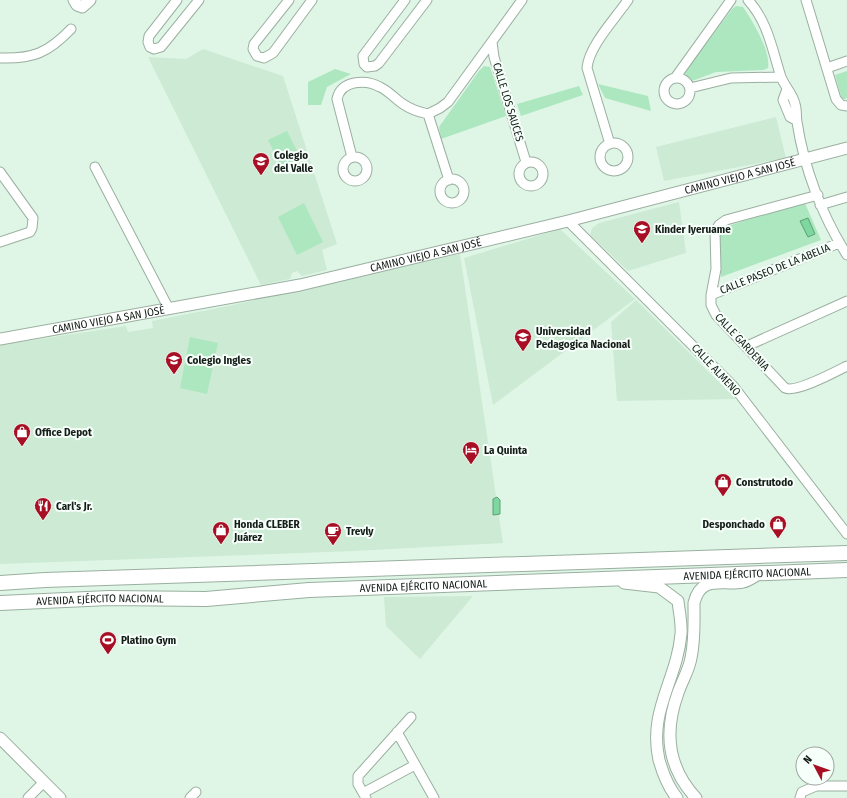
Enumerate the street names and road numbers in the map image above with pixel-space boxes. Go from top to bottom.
street label: CALLE LOS SAUCES [490,61,526,144]
street label: CAMINO VIEJO A SAN JOSÉ [683,154,797,197]
street label: CAMINO VIEJO A SAN JOSÉ [369,234,483,275]
street label: CALLE PASEO DE LA ABELIA [718,241,832,297]
street label: CAMINO VIEJO A SAN JOSÉ [51,302,165,336]
street label: CALLE GARDENIA [712,311,772,374]
street label: CALLE ALMENO [689,341,743,399]
street label: AVENIDA EJÉRCITO NACIONAL [683,565,811,583]
street label: AVENIDA EJÉRCITO NACIONAL [359,577,488,595]
street label: AVENIDA EJÉRCITO NACIONAL [36,591,164,608]

